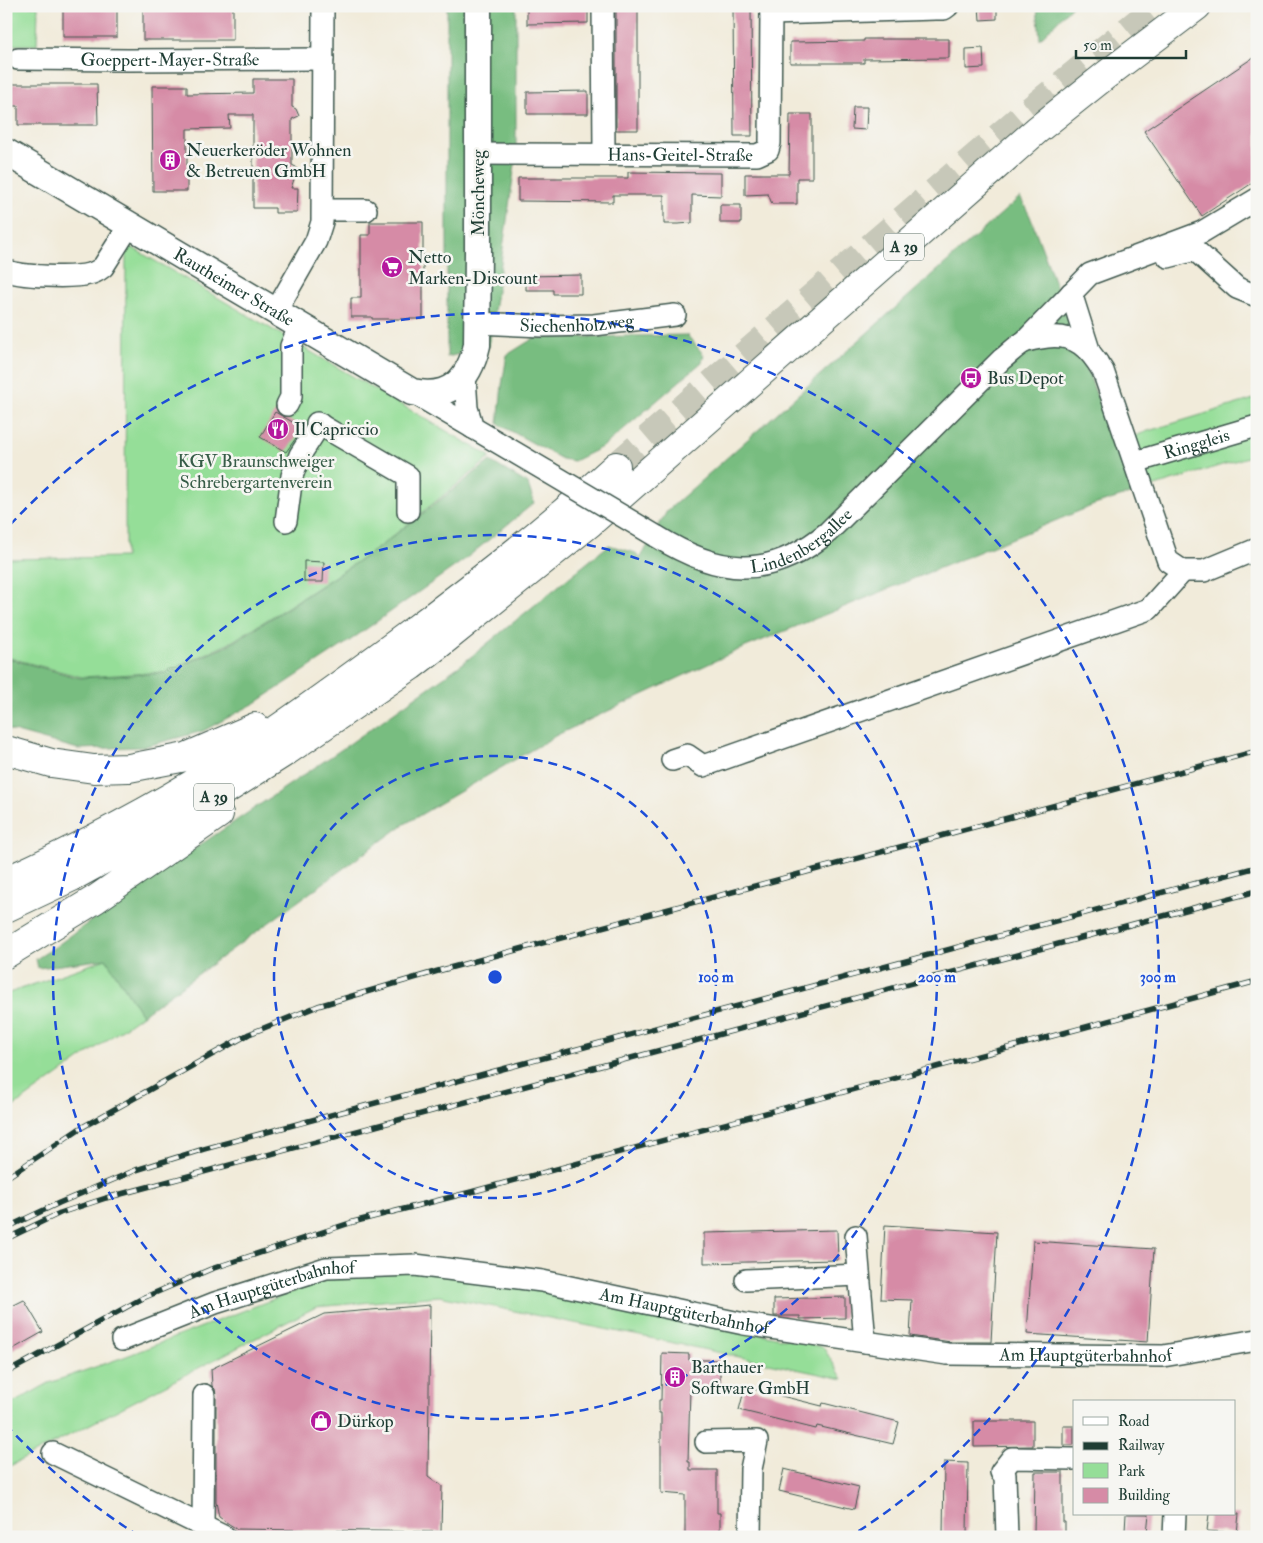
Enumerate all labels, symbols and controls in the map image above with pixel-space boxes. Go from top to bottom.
scale bar [1076,28,1186,60]
text: 50 m [1083,36,1112,55]
street label: Goeppert-Mayer-Straße [81,48,260,72]
place label: Neuerkeröder Wohnen & Betreuen GmbH [186,139,352,183]
street label: Hans-Geitel-Straße [607,143,753,166]
building icon: Neuerkeröder Wohnen & Betreuen GmbH [158,148,182,172]
street label: Möncheweg [467,149,490,236]
road number: A 39 [884,233,924,260]
street label: Rautheimer Straße [170,242,299,332]
place label: Netto Marken-Discount [408,246,538,290]
supermarket icon: Netto Marken-Discount [380,255,404,279]
street label: Siechenholzweg [519,309,636,338]
bus stop icon: Bus Depot [959,366,983,390]
place label: Bus Depot [987,367,1064,390]
restaurant icon: Il Capriccio [266,417,290,441]
place label: Il Capriccio [294,418,379,441]
street label: Ringgleis [1161,423,1232,465]
park label: KGV Braunschweiger Schrebergartenverein [178,450,335,494]
street label: Lindenbergallee [749,503,857,578]
road number: A 39 [194,784,234,810]
centre of rings [486,968,504,986]
text: 100 m [698,968,734,987]
text: 200 m [918,968,956,987]
text: 300 m [1140,968,1176,987]
street label: Am Hauptgüterbahnhof [184,1255,359,1324]
street label: Am Hauptgüterbahnhof [596,1282,774,1340]
street label: Am Hauptgüterbahnhof [998,1343,1177,1368]
place label: Barthauer Software GmbH [691,1356,810,1400]
building icon: Barthauer Software GmbH [663,1365,687,1389]
legend [1073,1400,1236,1516]
shop icon: Dürkop [309,1409,333,1433]
place label: Dürkop [337,1410,394,1433]
text: Road [1118,1412,1150,1431]
text: Railway [1118,1436,1165,1455]
text: Park [1118,1462,1145,1481]
text: Building [1118,1486,1170,1505]

